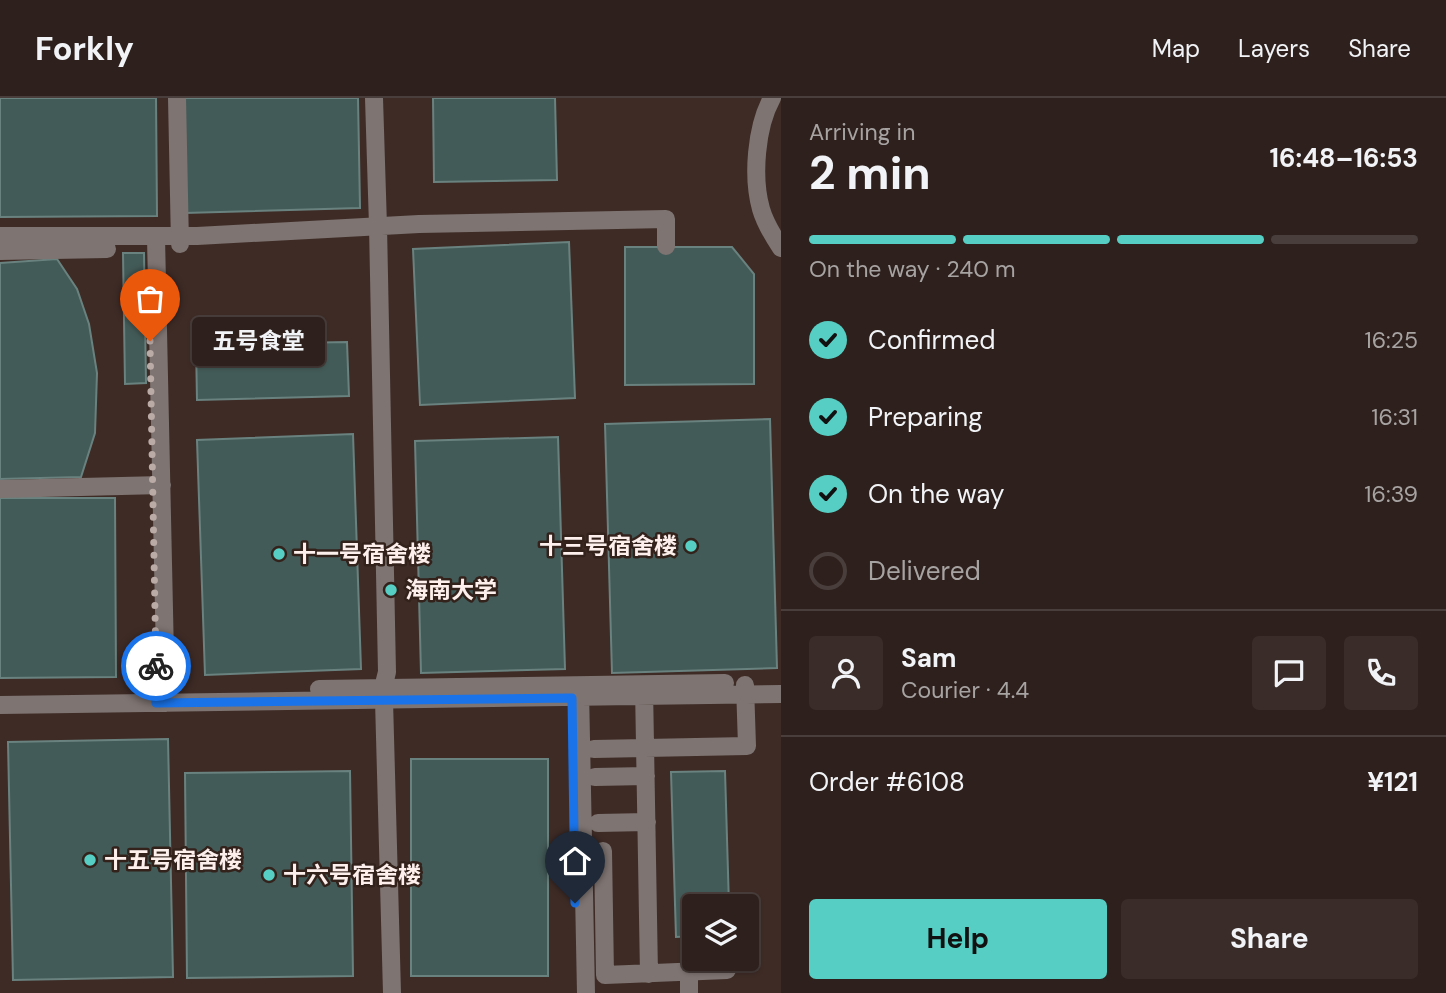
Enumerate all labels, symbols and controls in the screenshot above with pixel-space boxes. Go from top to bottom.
text: Forkly [35,27,134,70]
text: Map [1152,33,1200,64]
text: Layers [1238,33,1310,64]
text: Share [1348,33,1411,64]
text: Arriving in [809,117,915,147]
text: 16:48–16:53 [1270,141,1418,175]
text: 2 min [809,143,931,203]
text: On the way · 240 m [809,254,1016,284]
pin [120,269,180,341]
icon: bag [131,280,169,318]
callout: 五号食堂 [192,316,325,366]
icon: check [809,321,847,359]
text: Confirmed [868,323,995,357]
text: 16:25 [1364,325,1418,355]
text: 五号食堂 [213,326,305,356]
icon: check [809,398,847,436]
text: Preparing [868,400,983,434]
text: 16:31 [1371,402,1418,432]
icon: check [809,475,847,513]
text: On the way [868,477,1004,511]
text: 16:39 [1364,479,1418,509]
place label: 十三号宿舍楼 [539,531,677,561]
marker: 十三号宿舍楼 [683,538,699,554]
place label: 十一号宿舍楼 [293,539,431,569]
marker: 十一号宿舍楼 [271,546,287,562]
text: Delivered [868,554,981,588]
place label: 海南大学 [405,575,497,605]
marker: 海南大学 [383,582,399,598]
courier [121,631,191,701]
button: person [809,636,883,710]
button: chat [1252,636,1326,710]
button: phone [1344,636,1418,710]
text: Sam [901,641,956,675]
icon: bike [137,647,175,685]
text: Courier · 4.4 [901,675,1029,705]
text: Order #6108 [809,765,965,799]
text: ¥121 [1367,765,1418,799]
pin [545,831,605,903]
icon: home [556,842,594,880]
place label: 十五号宿舍楼 [104,845,242,875]
marker: 十五号宿舍楼 [82,852,98,868]
place label: 十六号宿舍楼 [283,860,421,890]
marker: 十六号宿舍楼 [261,867,277,883]
map controls [682,894,759,971]
button: layers [682,894,759,971]
button: Help [809,899,1107,979]
button: Share [1121,899,1418,979]

